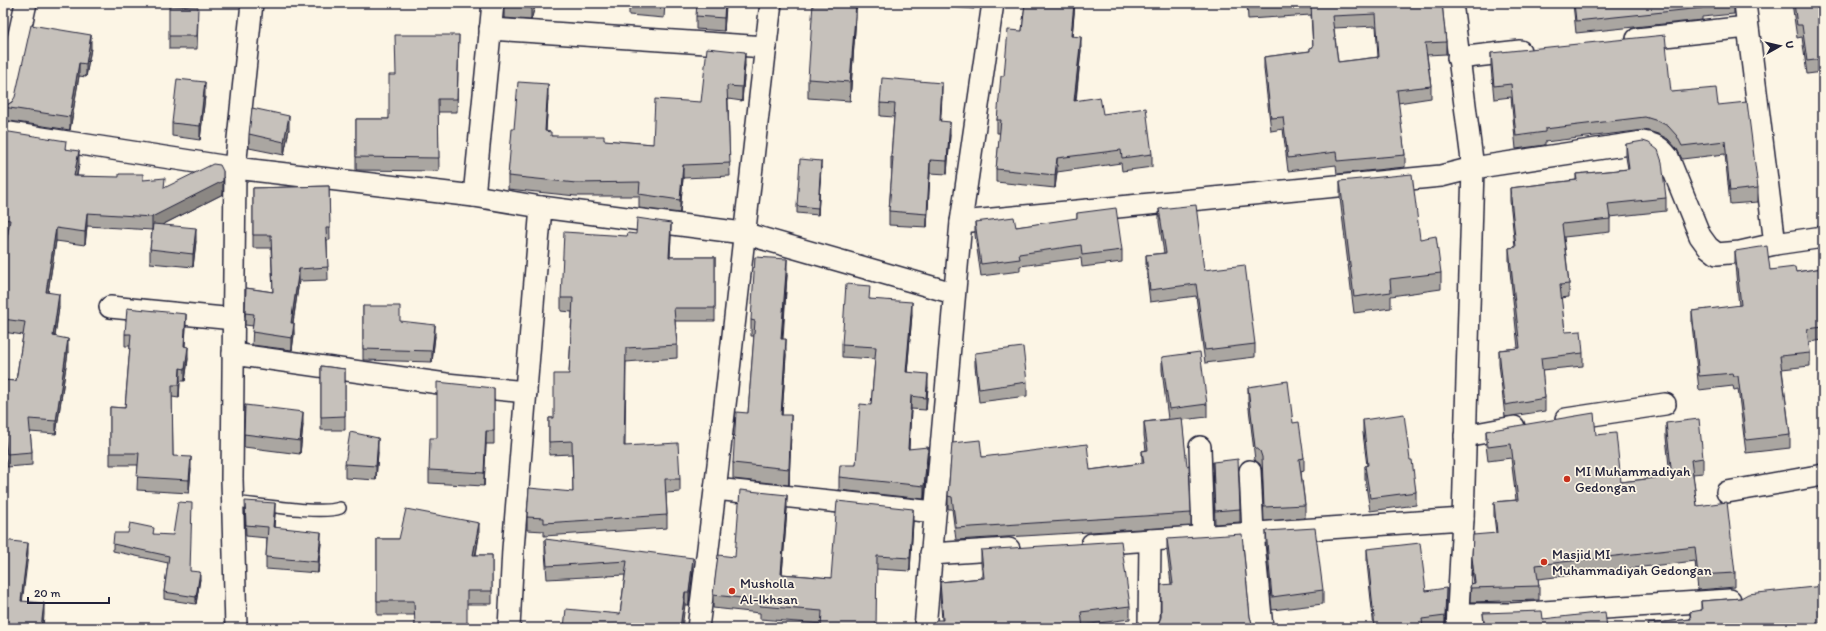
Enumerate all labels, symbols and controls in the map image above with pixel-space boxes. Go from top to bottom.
north arrow [1760,26,1800,66]
text: U [1782,40,1796,49]
place label: MI Muhammadiyah Gedongan [1575,463,1691,496]
marker: MI Muhammadiyah Gedongan [1562,474,1572,484]
place label: Masjid MI Muhammadiyah Gedongan [1552,546,1712,579]
marker: Masjid MI Muhammadiyah Gedongan [1539,557,1549,567]
place label: Musholla Al-Ikhsan [740,575,798,608]
scale bar [28,579,109,605]
text: 20 m [34,586,61,600]
marker: Musholla Al-Ikhsan [727,586,737,596]

